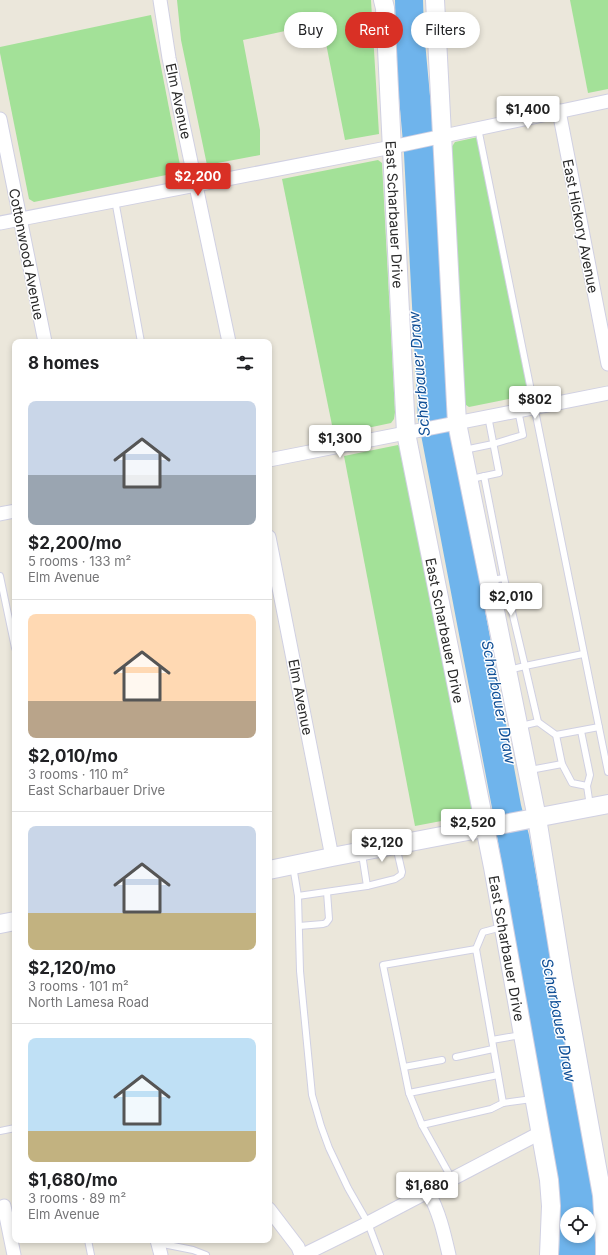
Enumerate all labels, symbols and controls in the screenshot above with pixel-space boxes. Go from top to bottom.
chip: Buy [284,12,337,48]
chip: Rent [345,12,403,48]
chip: Filters [411,12,480,48]
street label: Elm Avenue [163,61,195,141]
pin: $1,400 [495,96,561,130]
text: $1,400 [506,101,550,117]
street label: East Scharbauer Drive [383,140,407,289]
street label: East Hickory Avenue [560,158,602,294]
pin: $2,200 [165,163,231,197]
text: $2,200 [175,168,221,184]
street label: Cottonwood Avenue [6,187,48,321]
water label: Scharbauer Draw [404,310,434,437]
icon: filters [234,352,256,374]
text: 8 homes [28,353,99,373]
pin: $802 [511,386,559,420]
text: $802 [518,391,552,407]
pin: $1,300 [307,425,373,459]
icon: home [106,427,178,499]
text: $1,300 [318,430,362,446]
text: $2,200/mo [28,533,122,553]
text: 5 rooms · 133 m² [28,553,131,569]
street label: East Scharbauer Drive [423,556,468,704]
text: Elm Avenue [28,569,100,585]
pin: $2,010 [478,583,544,617]
text: $2,010 [489,588,533,604]
water label: Scharbauer Draw [478,639,520,766]
icon: home [106,640,178,712]
street label: Elm Avenue [285,657,317,737]
text: $2,010/mo [28,746,118,766]
text: 3 rooms · 110 m² [28,766,129,782]
text: East Scharbauer Drive [28,782,165,798]
pin: $2,520 [440,809,506,843]
text: $2,520 [450,814,496,830]
pin: $2,120 [349,829,415,863]
text: $2,120 [361,834,403,850]
icon: home [106,852,178,924]
street label: East Scharbauer Drive [486,874,529,1023]
water label: Scharbauer Draw [538,957,580,1084]
text: $2,120/mo [28,958,116,978]
text: 3 rooms · 101 m² [28,978,129,994]
text: North Lamesa Road [28,994,149,1010]
icon: home [106,1064,178,1136]
text: $1,680/mo [28,1170,118,1190]
pin: $1,680 [394,1172,460,1206]
text: $1,680 [405,1177,449,1193]
text: 3 rooms · 89 m² [28,1190,126,1206]
text: Elm Avenue [28,1206,100,1222]
map controls [560,1207,596,1243]
button: locate [560,1207,596,1243]

